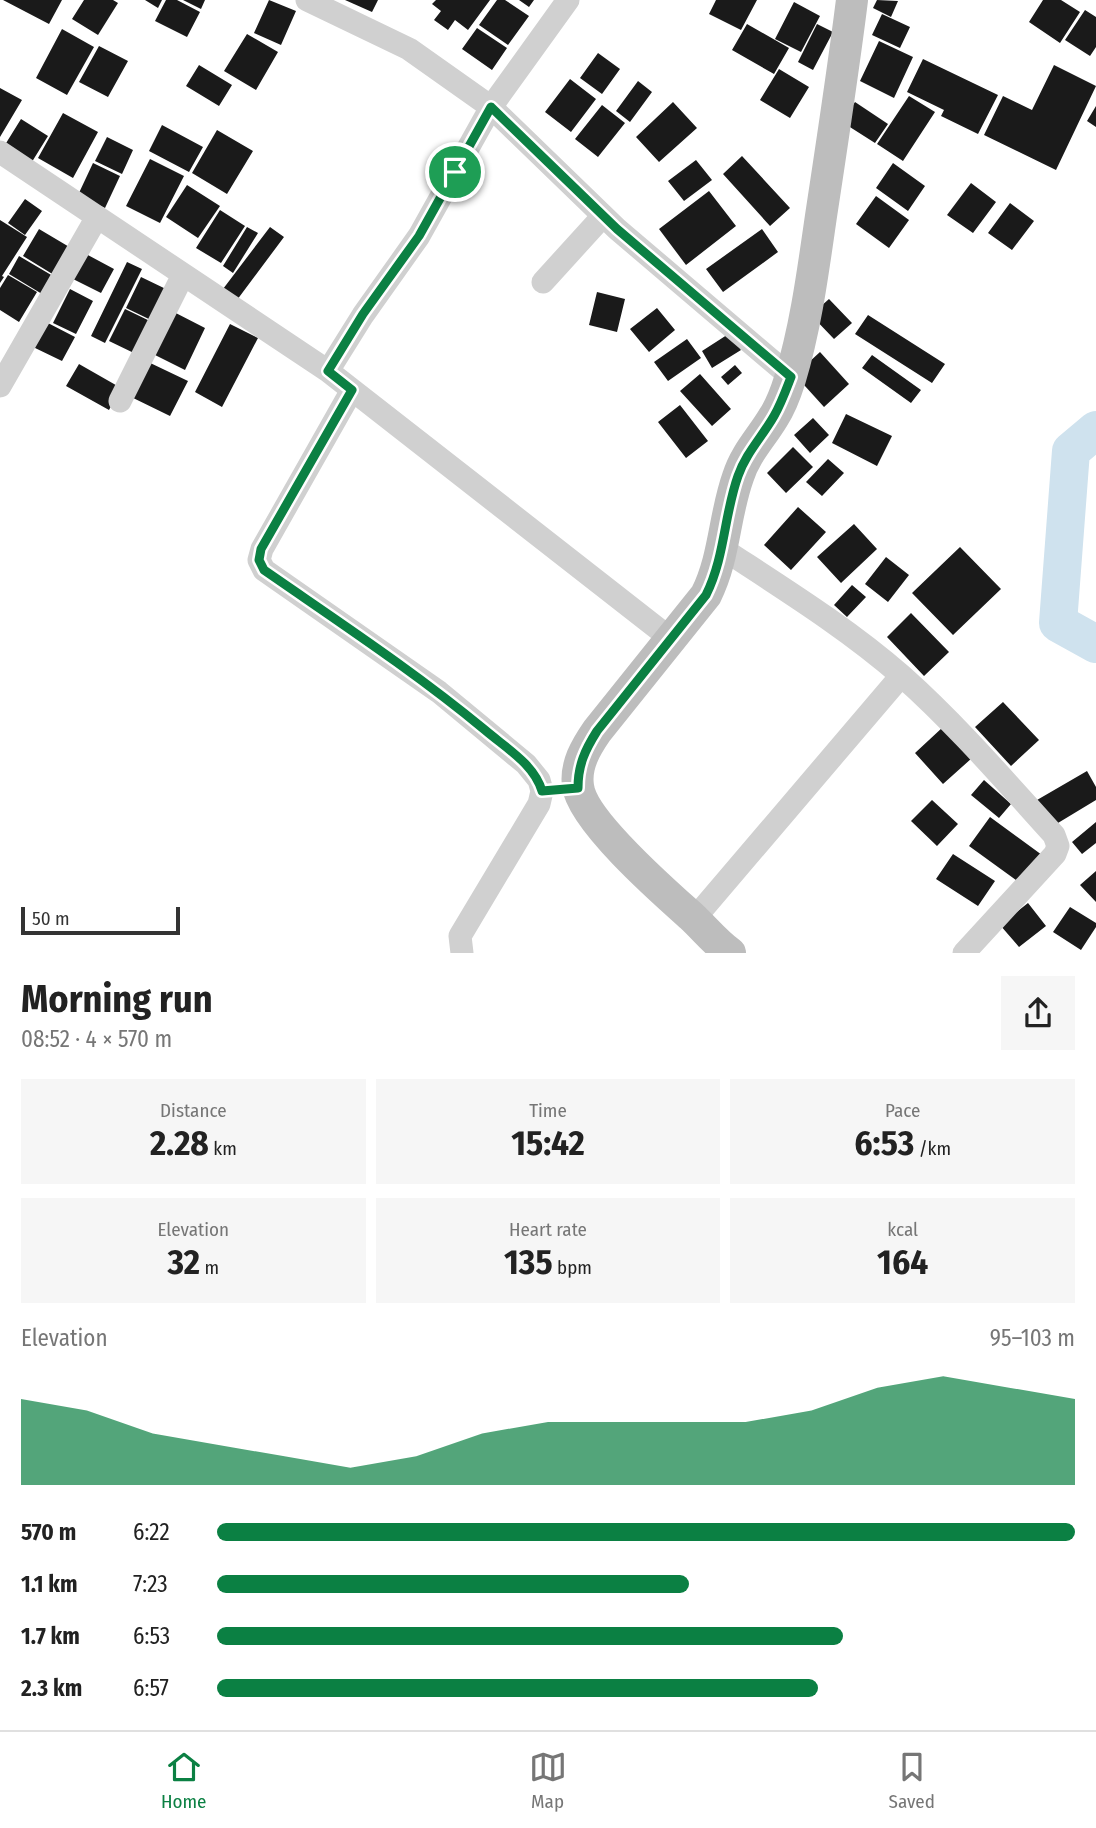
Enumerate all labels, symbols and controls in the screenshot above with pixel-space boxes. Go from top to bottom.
pin [425,142,485,202]
icon: arrive [436,153,474,191]
scale bar [21,904,180,936]
text: 50 m [32,907,70,930]
text: Morning run [21,976,213,1022]
button: share [1001,976,1075,1050]
text: 08:52 · 4 × 570 m [21,1025,172,1053]
text: Distance [160,1099,227,1122]
text: Time [529,1099,567,1122]
text: Pace [885,1099,920,1122]
text: 2.28 [150,1122,209,1164]
text: 15:42 [511,1122,585,1164]
text: 6:53 [854,1122,914,1164]
text: km [209,1137,237,1160]
text: /km [914,1137,951,1160]
text: Elevation [158,1218,229,1241]
text: Heart rate [509,1218,587,1241]
text: kcal [887,1218,918,1241]
text: 32 [168,1241,200,1283]
text: 135 [504,1241,553,1283]
text: 164 [877,1241,928,1283]
text: m [200,1256,219,1279]
text: bpm [553,1256,592,1279]
text: Elevation [21,1324,108,1352]
text: 95–103 m [990,1324,1075,1352]
text: 570 m [21,1518,76,1546]
text: 6:22 [133,1518,170,1546]
text: 1.1 km [21,1570,77,1598]
text: 7:23 [133,1570,168,1598]
text: 1.7 km [21,1622,80,1650]
text: 6:53 [133,1622,170,1650]
text: 2.3 km [21,1674,82,1702]
text: 6:57 [133,1674,169,1702]
tab: Home [161,1748,207,1813]
tab: Map [529,1748,567,1813]
tab: Saved [889,1748,935,1813]

